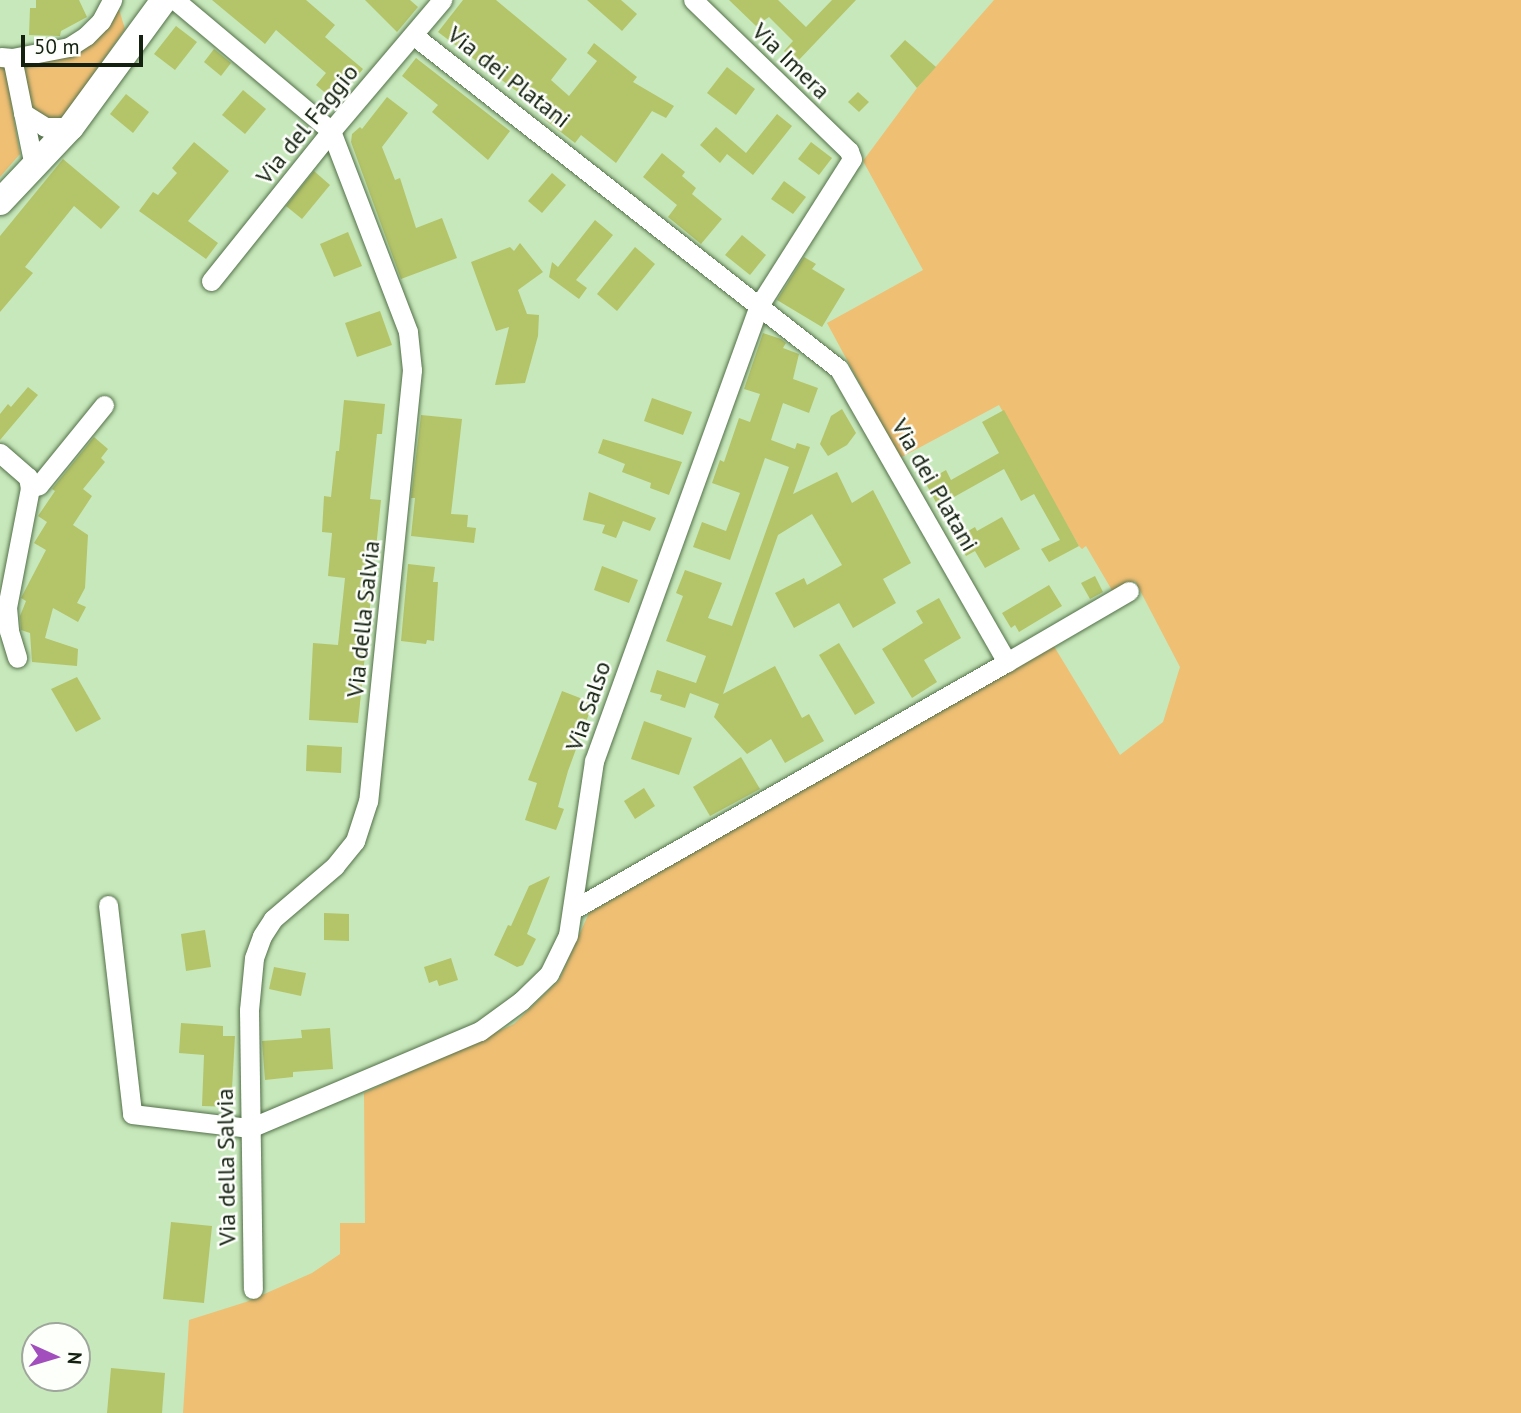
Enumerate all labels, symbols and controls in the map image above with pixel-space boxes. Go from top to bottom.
street label: Via Imera [746,17,836,105]
street label: Via dei Platani [442,20,576,134]
scale bar [24,21,147,65]
text: 50 m [34,33,80,60]
street label: Via del Faggio [250,58,364,190]
street label: Via dei Platani [885,414,985,556]
street label: Via della Salvia [340,539,386,699]
street label: Via Salso [559,657,617,755]
street label: Via della Salvia [210,1088,242,1246]
north arrow [21,1322,91,1392]
text: N [63,1351,87,1365]

